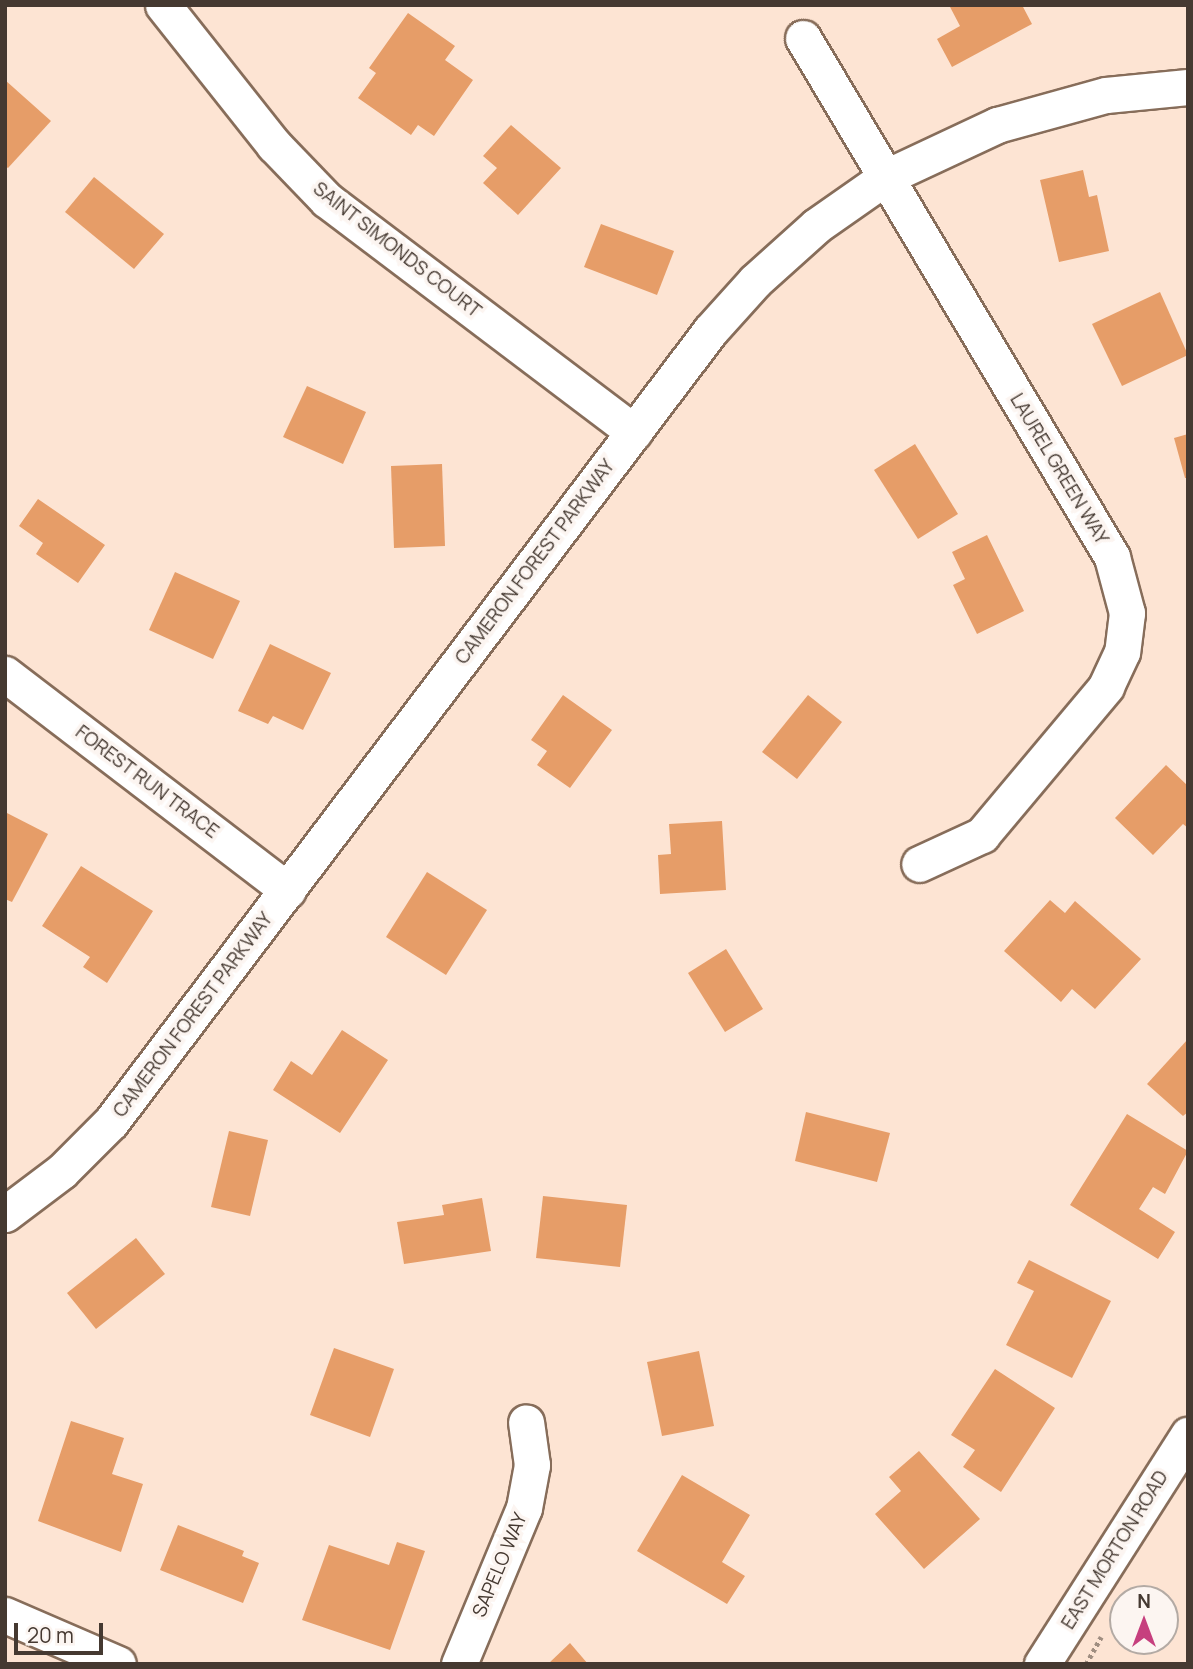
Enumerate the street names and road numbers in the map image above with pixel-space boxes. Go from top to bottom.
street label: SAINT SIMONDS COURT [308,177,486,323]
street label: LAUREL GREEN WAY [1005,389,1113,549]
street label: CAMERON FOREST PARKWAY [450,455,620,669]
street label: FOREST RUN TRACE [71,721,223,843]
street label: CAMERON FOREST PARKWAY [108,908,278,1122]
street label: EAST MORTON ROAD [1057,1466,1173,1634]
street label: SAPELO WAY [468,1510,532,1620]

